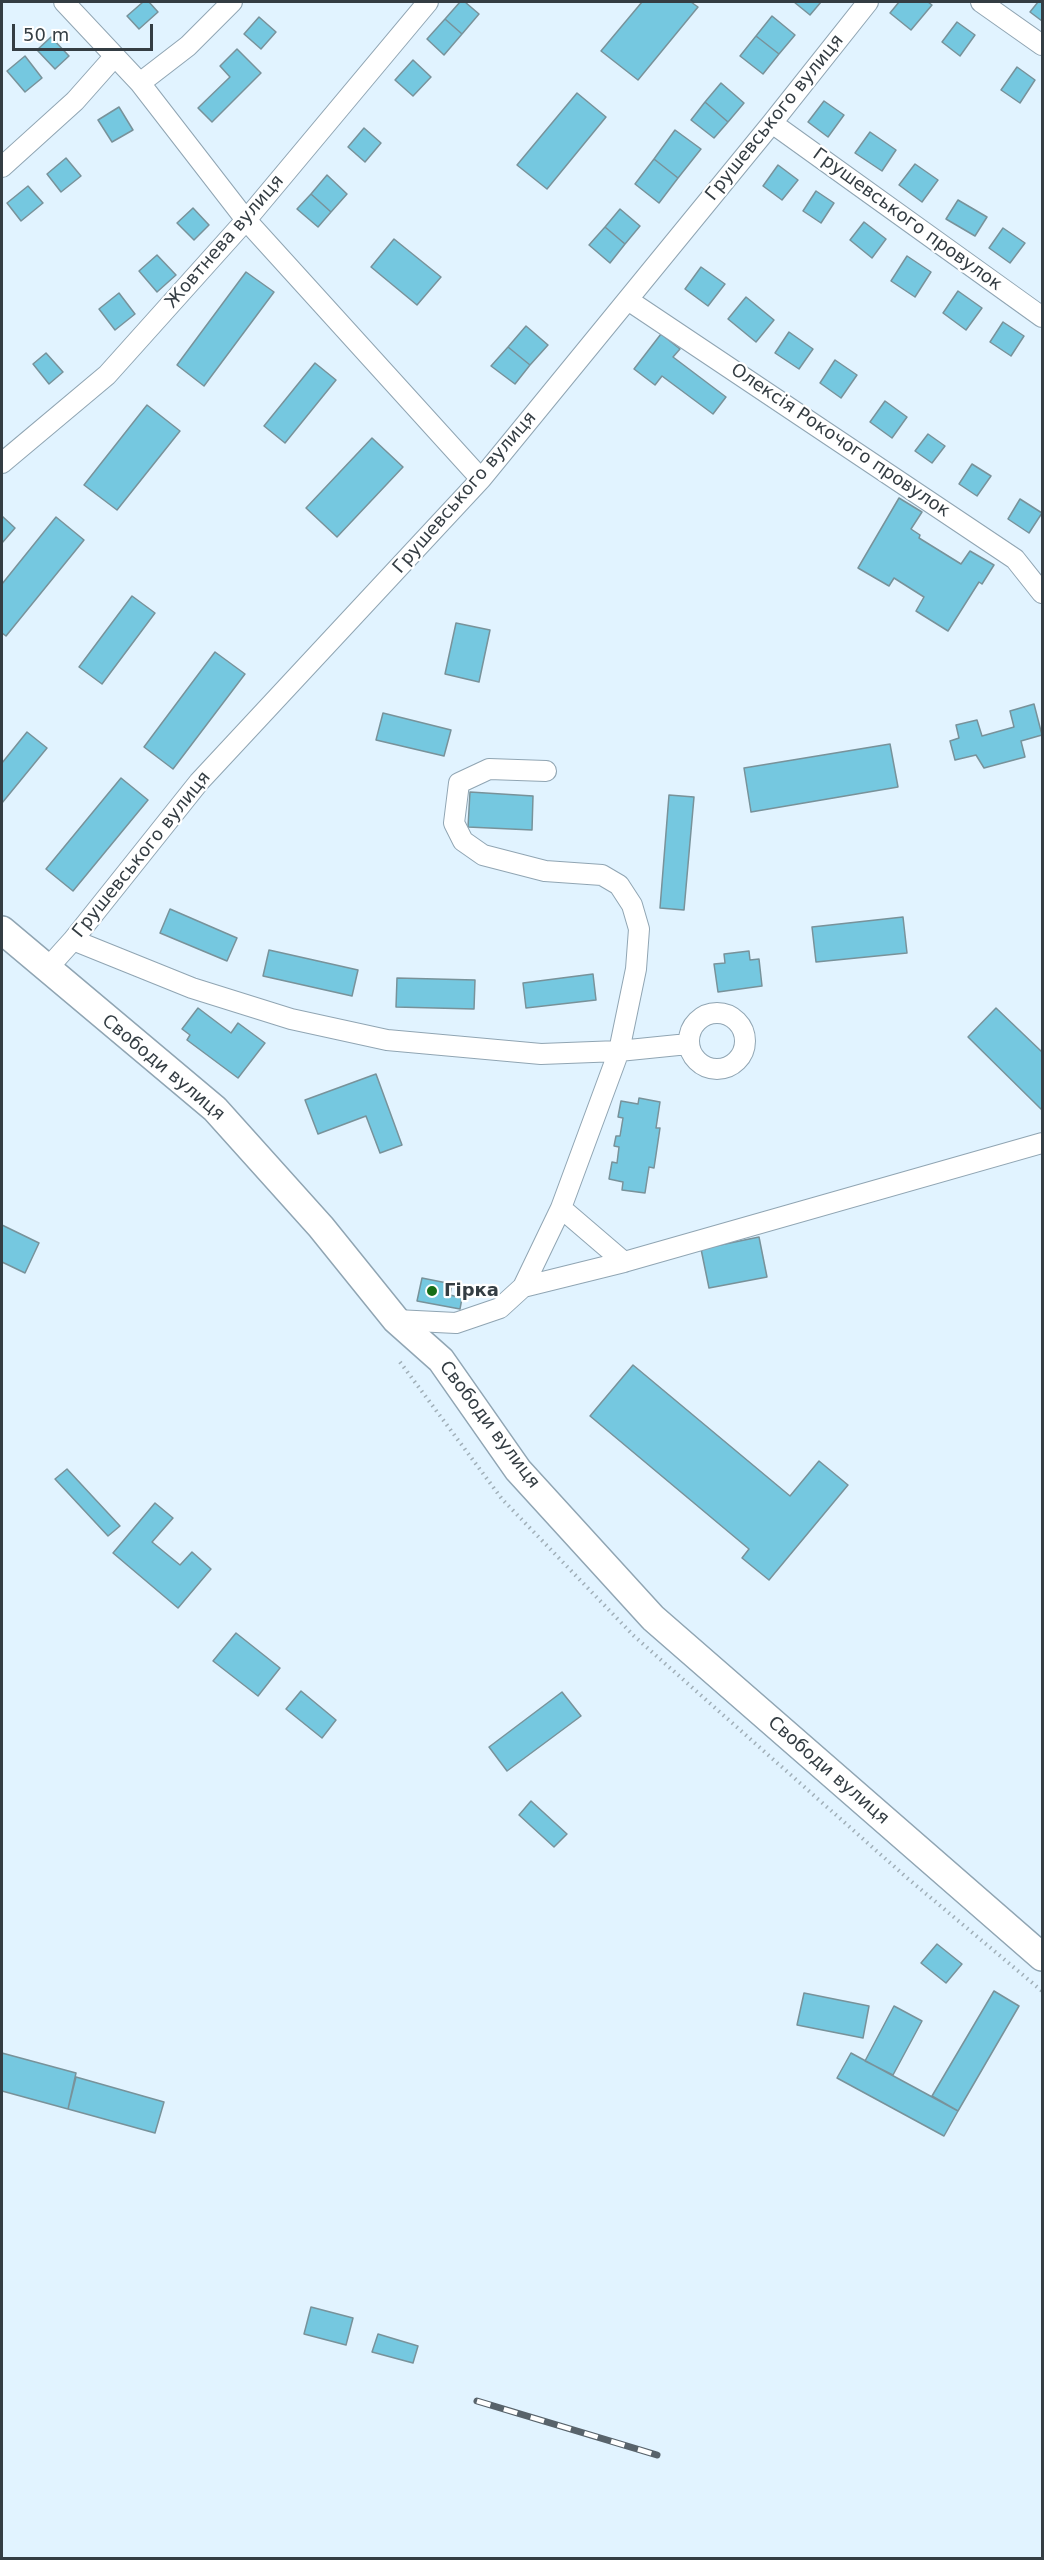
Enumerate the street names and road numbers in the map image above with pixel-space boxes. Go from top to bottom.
street label: Грушевського вулиця [701,31,849,205]
street label: Грушевського провулок [808,144,1006,296]
street label: Жовтнева вулиця [161,171,289,313]
street label: Олексія Рокочого провулок [726,359,954,523]
street label: Грушевського вулиця [389,408,541,578]
street label: Грушевського вулиця [68,768,216,942]
street label: Свободи вулиця [97,1010,229,1126]
street label: Свободи вулиця [434,1357,544,1493]
street label: Свободи вулиця [763,1712,893,1830]

